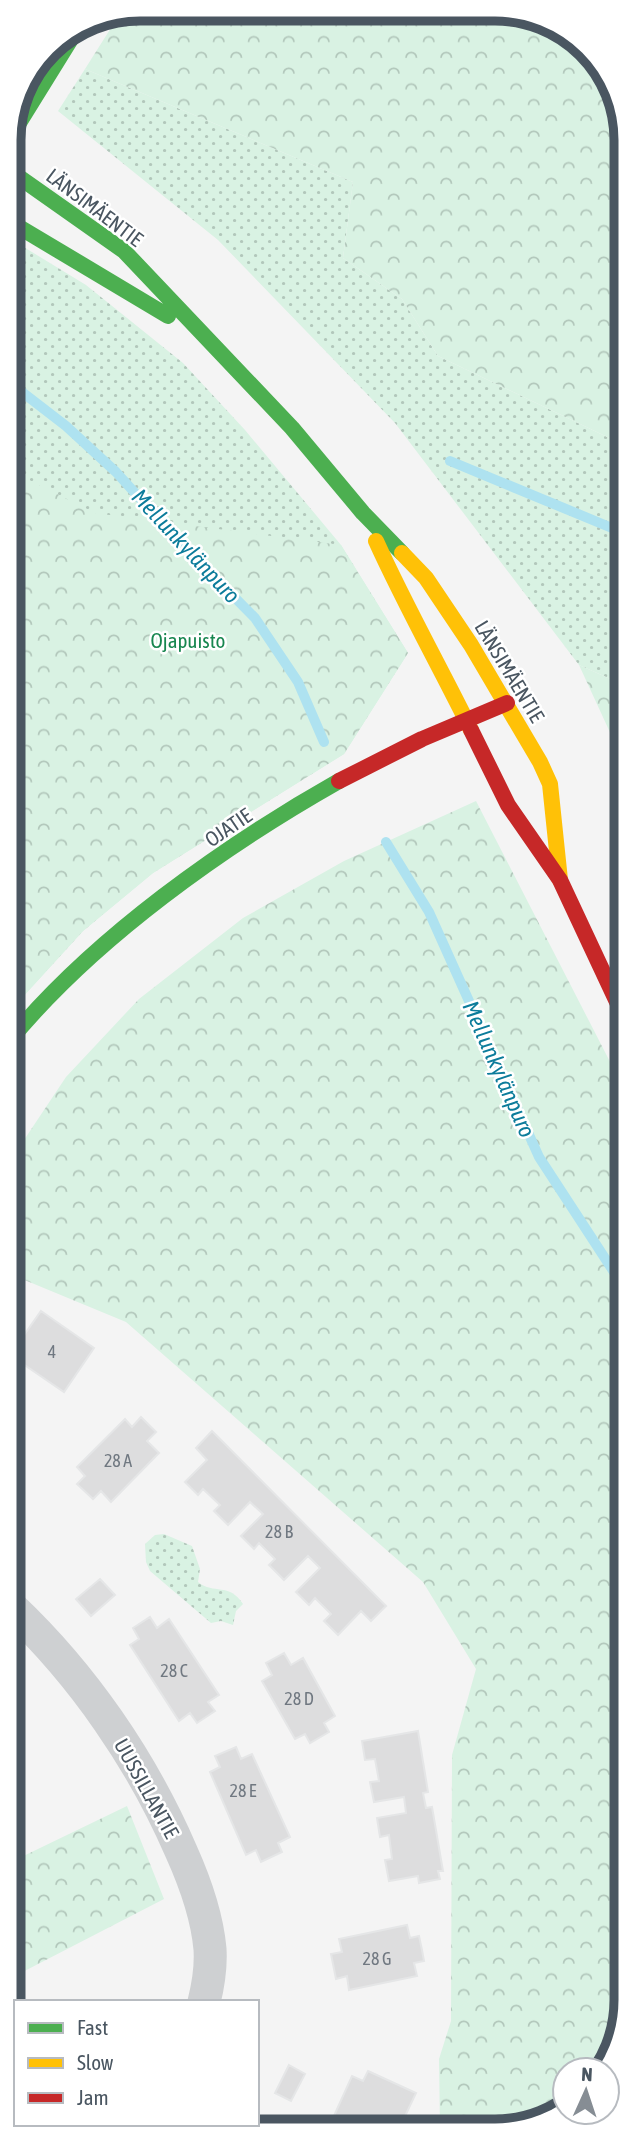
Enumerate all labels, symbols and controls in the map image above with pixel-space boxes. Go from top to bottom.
street label: LÄNSIMÄENTIE [42,163,148,251]
water label: Mellunkylänpuro [127,484,245,608]
street label: LÄNSIMÄENTIE [470,616,550,726]
park label: Ojapuisto [151,628,225,652]
street label: OJATIE [200,803,256,851]
water label: Mellunkylänpuro [457,997,541,1141]
house number: 4 [48,1341,56,1362]
house number: 28 A [104,1450,132,1471]
house number: 28 B [265,1521,293,1542]
house number: 28 C [160,1660,188,1681]
house number: 28 D [284,1688,314,1709]
street label: UUSSILLANTIE [110,1734,184,1842]
house number: 28 E [229,1780,257,1801]
house number: 28 G [363,1948,391,1969]
legend [14,2000,259,2126]
text: Fast [77,2015,108,2039]
text: Slow [77,2050,114,2074]
north arrow [551,2056,621,2126]
text: N [581,2063,593,2085]
text: Jam [77,2085,109,2109]

